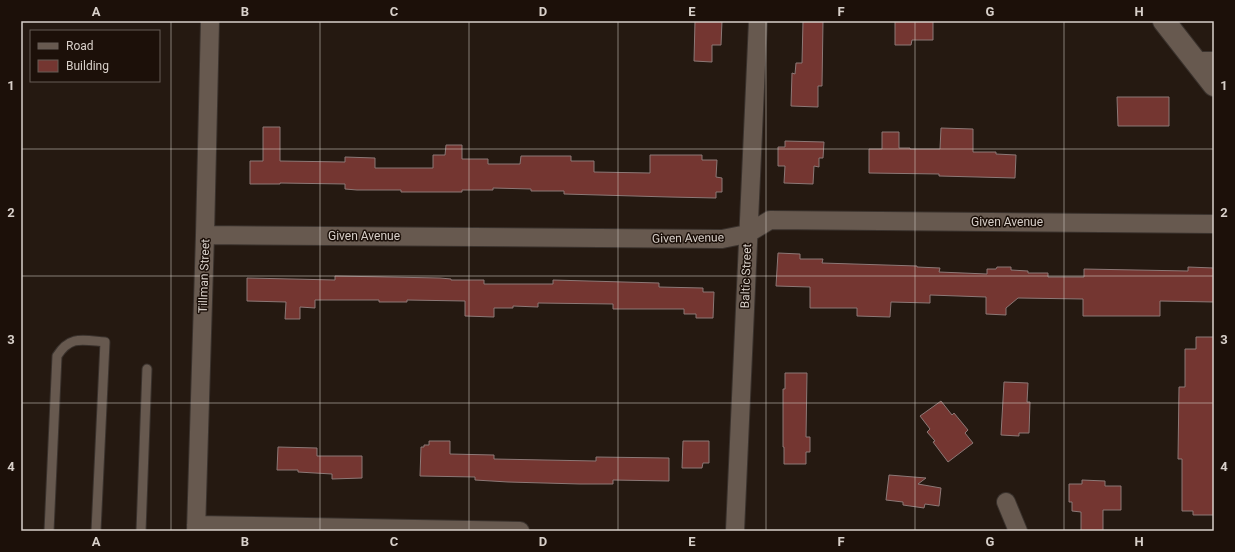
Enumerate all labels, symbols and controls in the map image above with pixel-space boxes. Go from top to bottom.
text: A [92,4,101,19]
text: B [241,4,249,19]
text: C [390,4,399,19]
text: D [539,4,547,19]
text: E [688,4,696,19]
text: F [837,4,845,19]
text: G [986,4,995,19]
text: H [1134,4,1144,19]
legend [30,30,160,82]
text: Road [66,39,94,53]
text: Building [66,59,109,73]
text: 1 [7,78,15,93]
text: 1 [1220,78,1228,93]
text: 2 [7,205,15,220]
text: 2 [1220,205,1228,220]
street label: Given Avenue [971,215,1043,229]
street label: Given Avenue [328,229,400,243]
street label: Given Avenue [652,230,724,246]
street label: Tillman Street [196,239,212,313]
street label: Baltic Street [738,243,754,309]
text: 3 [7,332,15,347]
text: 3 [1220,332,1228,347]
text: 4 [7,459,15,474]
text: 4 [1220,459,1228,474]
text: A [92,534,101,549]
text: B [241,534,249,549]
text: C [390,534,399,549]
text: D [539,534,547,549]
text: E [688,534,696,549]
text: F [837,534,845,549]
text: G [986,534,995,549]
text: H [1134,534,1144,549]

